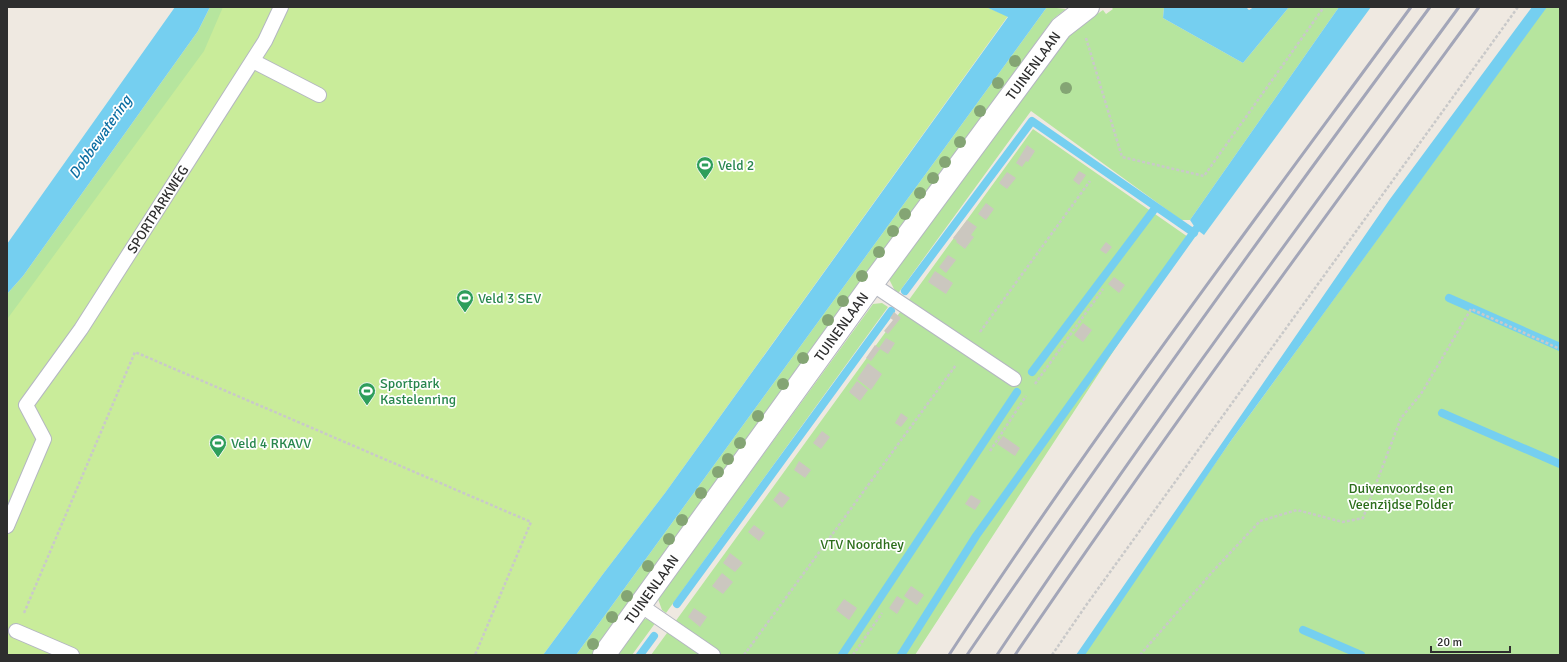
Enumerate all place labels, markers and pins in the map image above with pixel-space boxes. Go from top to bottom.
sports icon: Veld 2 [695,155,715,180]
place label: Veld 2 [718,157,754,174]
sports icon: Veld 3 SEV [455,288,475,313]
place label: Veld 3 SEV [478,290,541,307]
place label: Sportpark Kastelenring [380,375,456,408]
sports icon: Sportpark Kastelenring [357,381,377,406]
sports icon: Veld 4 RKAVV [208,433,228,458]
place label: Veld 4 RKAVV [231,435,311,452]

